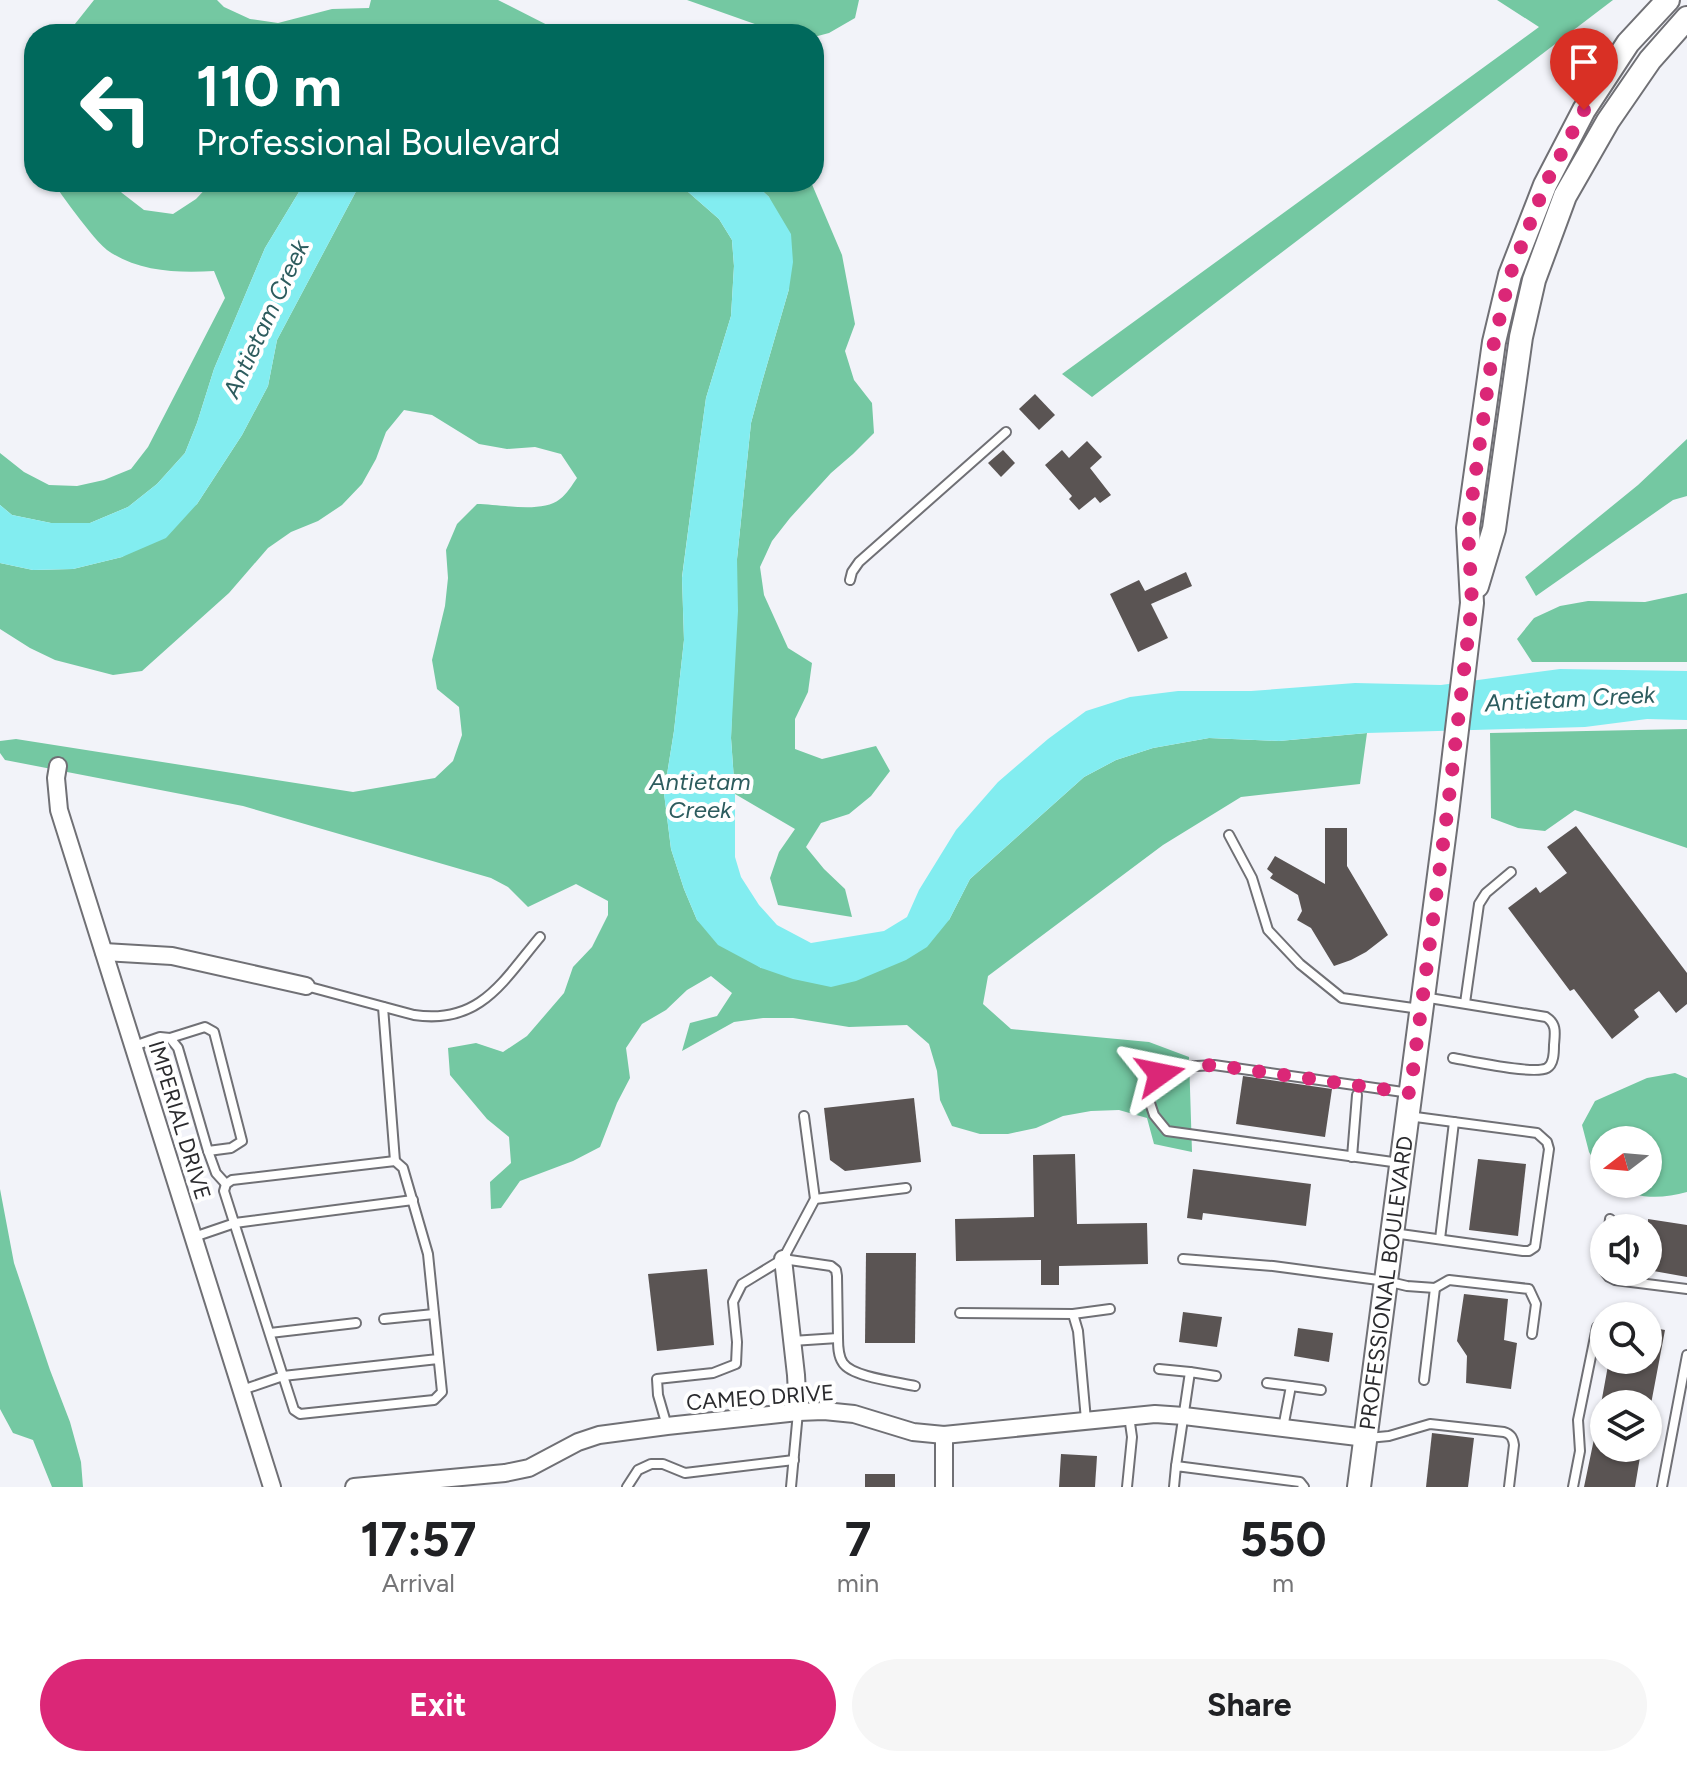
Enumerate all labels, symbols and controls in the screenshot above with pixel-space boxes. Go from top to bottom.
pin [1550,28,1618,110]
icon: arrive [1562,40,1606,84]
text: 110 m [196,53,342,120]
icon: left [64,56,168,160]
text: Professional Boulevard [196,121,561,164]
water label: Antietam Creek [216,234,315,403]
water label: Antietam Creek [1483,679,1657,718]
water label: Antietam Creek [648,767,751,824]
position arrow [1118,1032,1202,1116]
street label: IMPERIAL DRIVE [142,1037,217,1203]
north arrow [1590,1126,1662,1198]
map controls [1590,1126,1662,1462]
street label: PROFESSIONAL BOULEVARD [1354,1134,1419,1431]
button: sound [1590,1214,1662,1286]
button: search [1590,1302,1662,1374]
street label: CAMEO DRIVE [685,1379,835,1416]
button: layers [1590,1390,1662,1462]
text: 17:57 [360,1510,476,1568]
text: 7 [845,1510,871,1568]
text: 550 [1240,1510,1327,1568]
text: Arrival [382,1567,455,1599]
text: min [837,1567,879,1599]
text: m [1272,1567,1294,1599]
button: Exit [40,1659,836,1751]
button: Share [852,1659,1647,1751]

